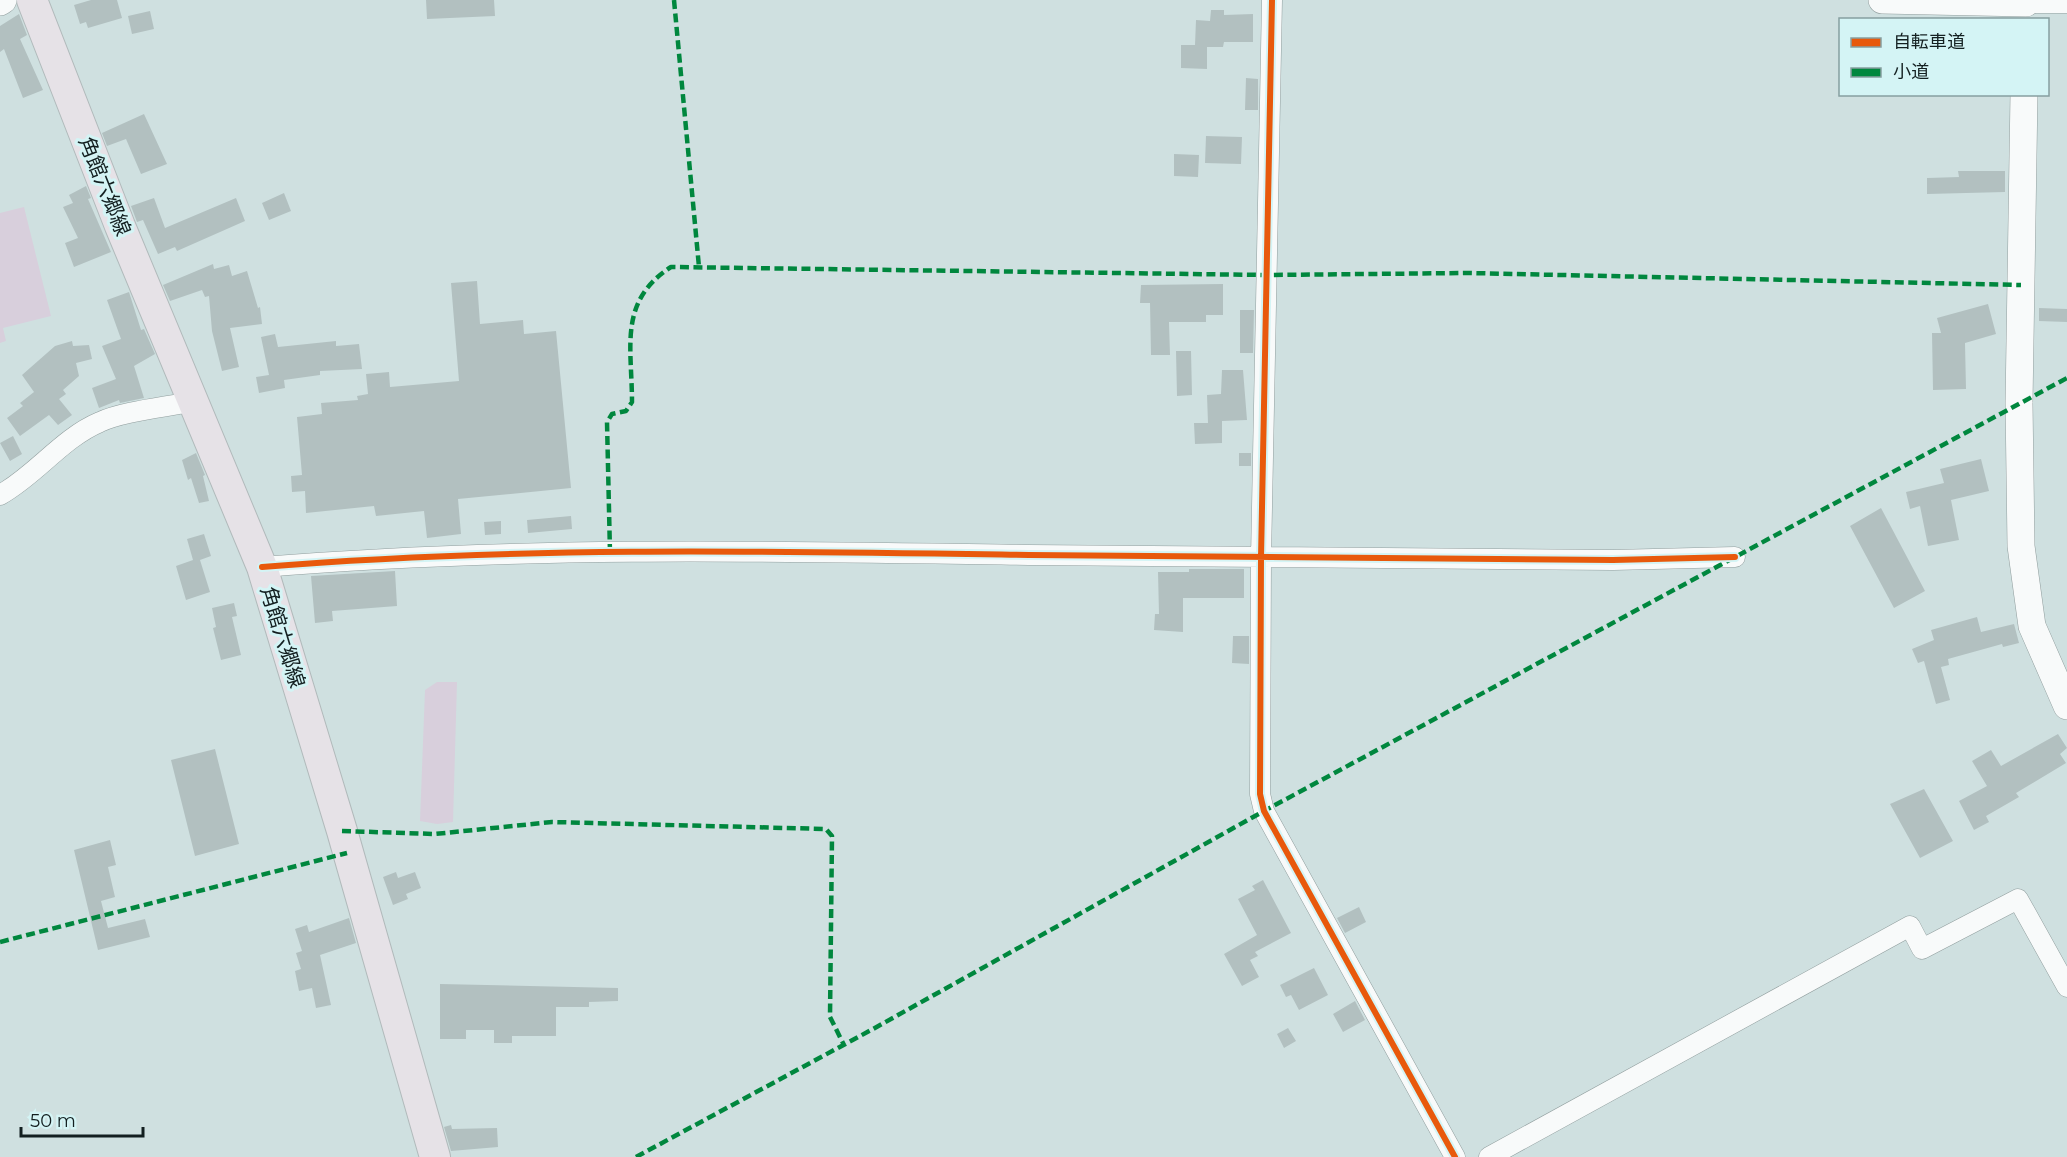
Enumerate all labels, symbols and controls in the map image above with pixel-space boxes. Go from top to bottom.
legend [1839,18,2049,96]
text: 自転車道 [1893,31,1965,53]
text: 小道 [1893,61,1929,83]
street label: 角館六郷線 [74,133,136,239]
street label: 角館六郷線 [256,583,310,691]
scale bar [21,1100,142,1138]
text: 50 m [30,1110,76,1132]

